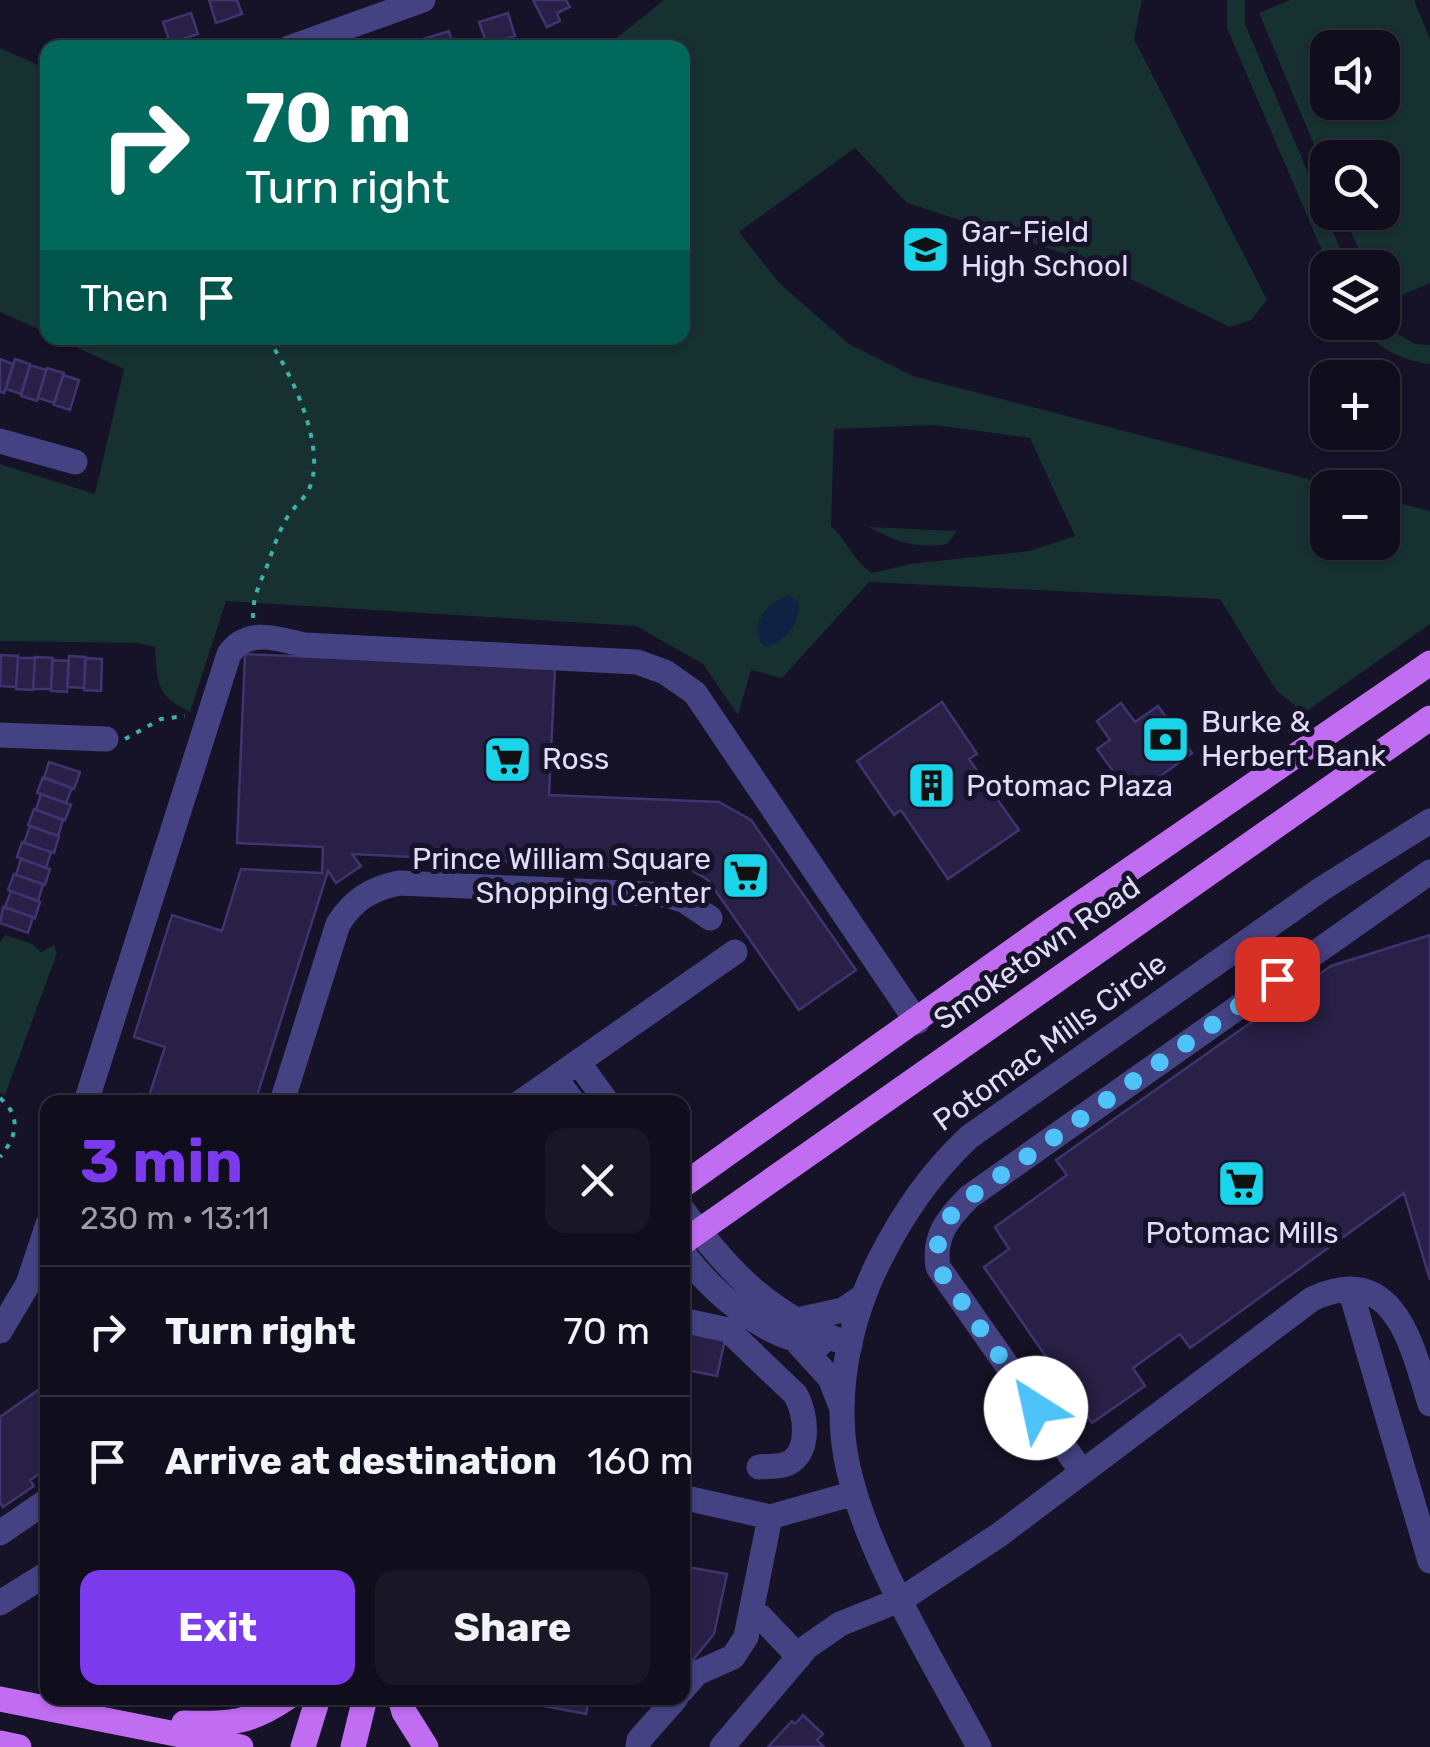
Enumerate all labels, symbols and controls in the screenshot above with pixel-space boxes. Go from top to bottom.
map controls [1310,30,1400,560]
button: sound [1310,30,1400,120]
text: 70 m [245,77,412,160]
icon: right [80,80,210,210]
button: search [1310,140,1400,230]
text: Turn right [245,161,449,214]
place label: Gar-Field High School [961,214,1128,284]
school or university icon: Gar-Field High School [900,223,952,275]
button: layers [1310,250,1400,340]
icon: arrive [189,270,244,325]
text: Then [80,275,169,321]
button: + [1310,360,1400,450]
button: − [1310,470,1400,560]
place label: Burke & Herbert Bank [1201,704,1387,774]
bank icon: Burke & Herbert Bank [1140,713,1192,765]
supermarket icon: Ross [481,733,533,785]
place label: Ross [542,741,609,777]
building icon: Potomac Plaza [905,760,957,812]
place label: Potomac Plaza [966,768,1173,804]
place label: Prince William Square Shopping Center [412,841,712,911]
supermarket icon: Prince William Square Shopping Center [720,850,772,902]
street label: Smoketown Road [927,868,1147,1038]
pin [1235,937,1320,1022]
street label: Potomac Mills Circle [926,945,1174,1139]
icon: arrive [1250,952,1305,1007]
text: 3 min [80,1126,243,1197]
button: close [545,1128,650,1233]
supermarket icon: Potomac Mills [1216,1158,1268,1210]
text: 230 m · 13:11 [80,1199,269,1237]
place label: Potomac Mills [1145,1215,1339,1251]
icon: right [80,1304,135,1359]
text: Turn right [165,1308,356,1354]
text: 70 m [563,1308,650,1354]
position arrow [984,1356,1088,1460]
icon: arrive [80,1434,135,1489]
text: Arrive at destination [165,1438,557,1484]
text: 160 m [587,1438,694,1484]
button: Exit [80,1570,355,1685]
button: Share [375,1570,650,1685]

